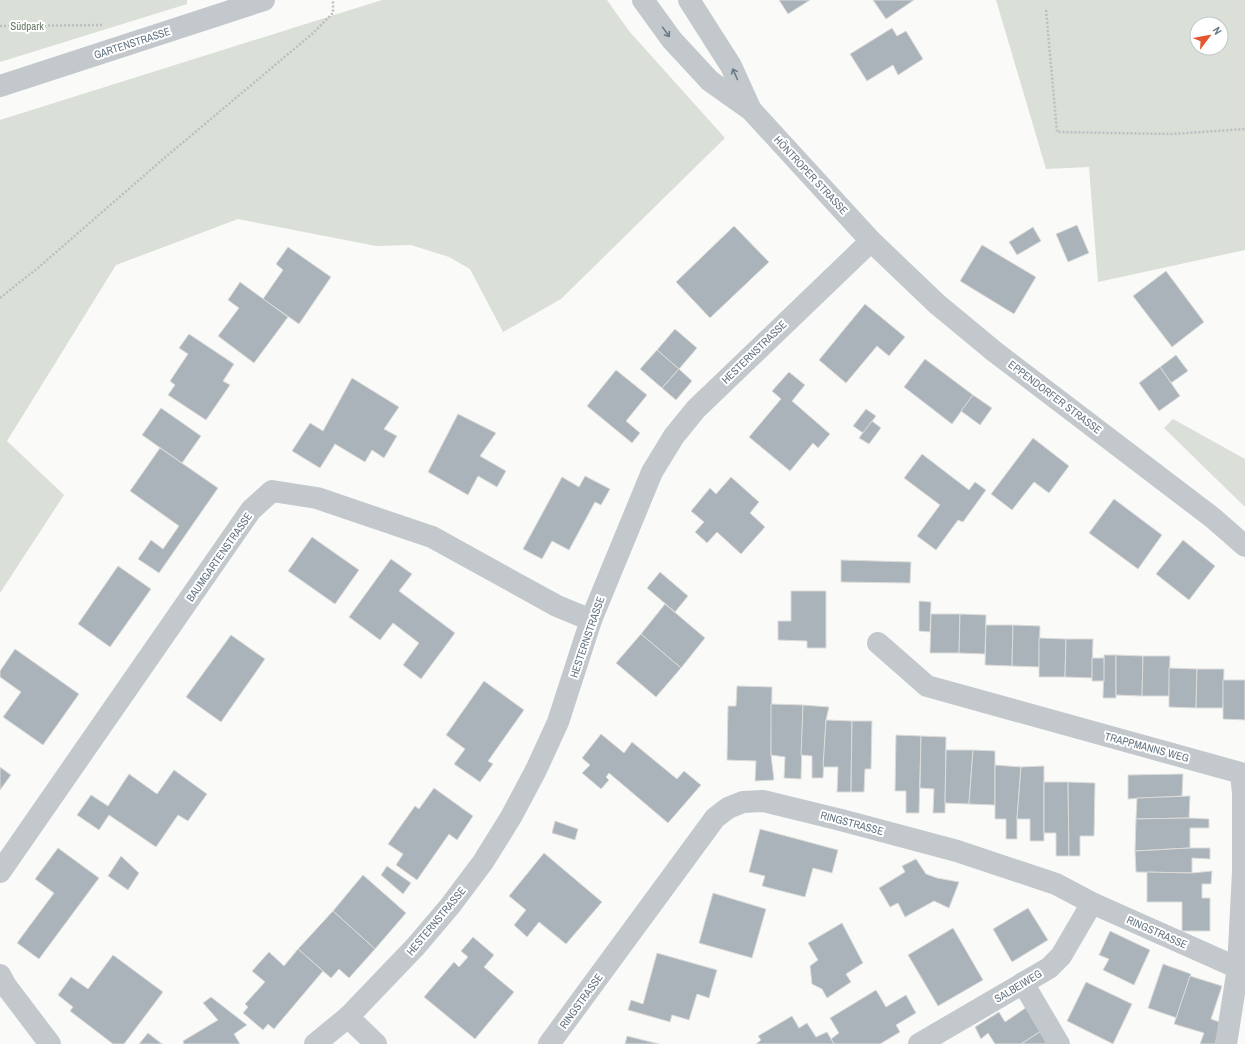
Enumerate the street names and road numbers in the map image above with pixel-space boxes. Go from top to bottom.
street label: GARTENSTRASSE [92,24,172,62]
street label: HÖNTROPER STRASSE [771,133,851,217]
street label: HESTERNSTRASSE [718,317,790,387]
street label: EPPENDORFER STRASSE [1006,357,1104,437]
street label: BAUMGARTENSTRASSE [183,510,255,604]
street label: HESTERNSTRASSE [567,594,607,680]
street label: TRAPPMANNS WEG [1103,729,1191,765]
street label: RINGSTRASSE [819,808,885,838]
street label: HESTERNSTRASSE [403,884,469,958]
street label: RINGSTRASSE [1125,912,1189,952]
street label: SALBEIWEG [992,966,1044,1006]
street label: RINGSTRASSE [556,971,606,1031]

